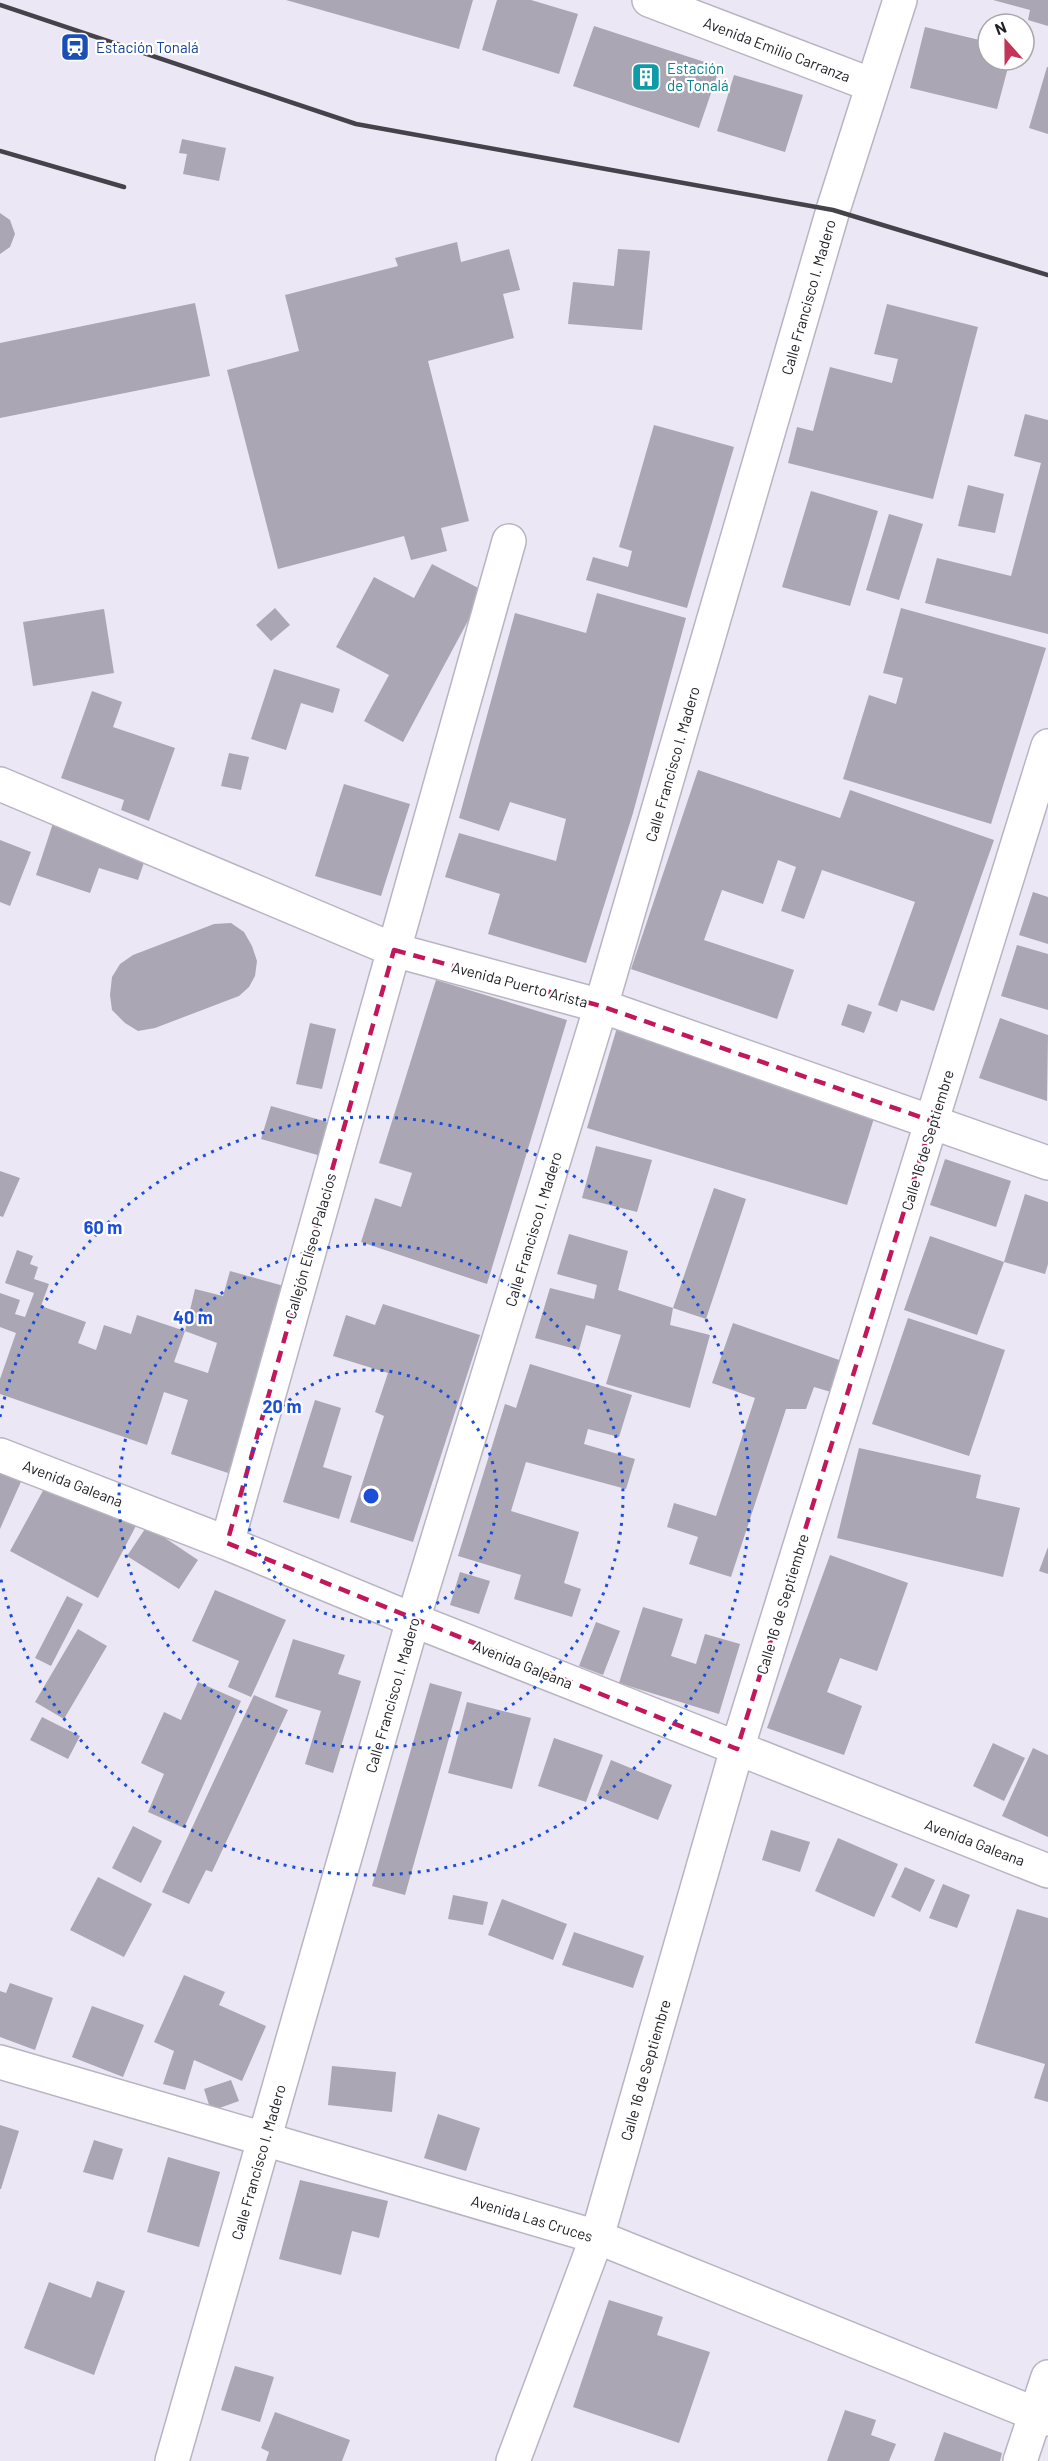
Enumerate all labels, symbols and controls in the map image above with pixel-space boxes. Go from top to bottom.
north arrow [976,12,1036,72]
street label: Avenida Emilio Carranza [701,13,853,85]
text: N [992,17,1009,38]
station icon: Estación Tonalá [59,31,91,63]
place label: Estación Tonalá [96,38,199,56]
place label: Estación de Tonalá [667,59,729,94]
building icon: Estación de Tonalá [630,61,662,93]
street label: Calle Francisco I. Madero [777,217,839,377]
street label: Calle Francisco I. Madero [641,684,703,844]
street label: Avenida Puerto Arista [450,957,590,1011]
street label: Calle 16 de Septiembre [897,1068,957,1212]
street label: Calle Francisco I. Madero [501,1149,565,1309]
street label: Callejón Elíseo Palacios [281,1171,339,1321]
text: 60 m [84,1216,122,1238]
text: 40 m [173,1306,213,1328]
text: 20 m [263,1395,301,1417]
street label: Avenida Galeana [20,1456,126,1510]
centre of rings [361,1486,381,1506]
street label: Calle 16 de Septiembre [752,1532,812,1676]
street label: Calle Francisco I. Madero [361,1615,423,1775]
street label: Avenida Galeana [471,1636,575,1692]
street label: Avenida Galeana [922,1815,1028,1869]
street label: Calle 16 de Septiembre [616,1997,674,2143]
street label: Calle Francisco I. Madero [227,2082,289,2242]
street label: Avenida Las Cruces [469,2191,595,2245]

